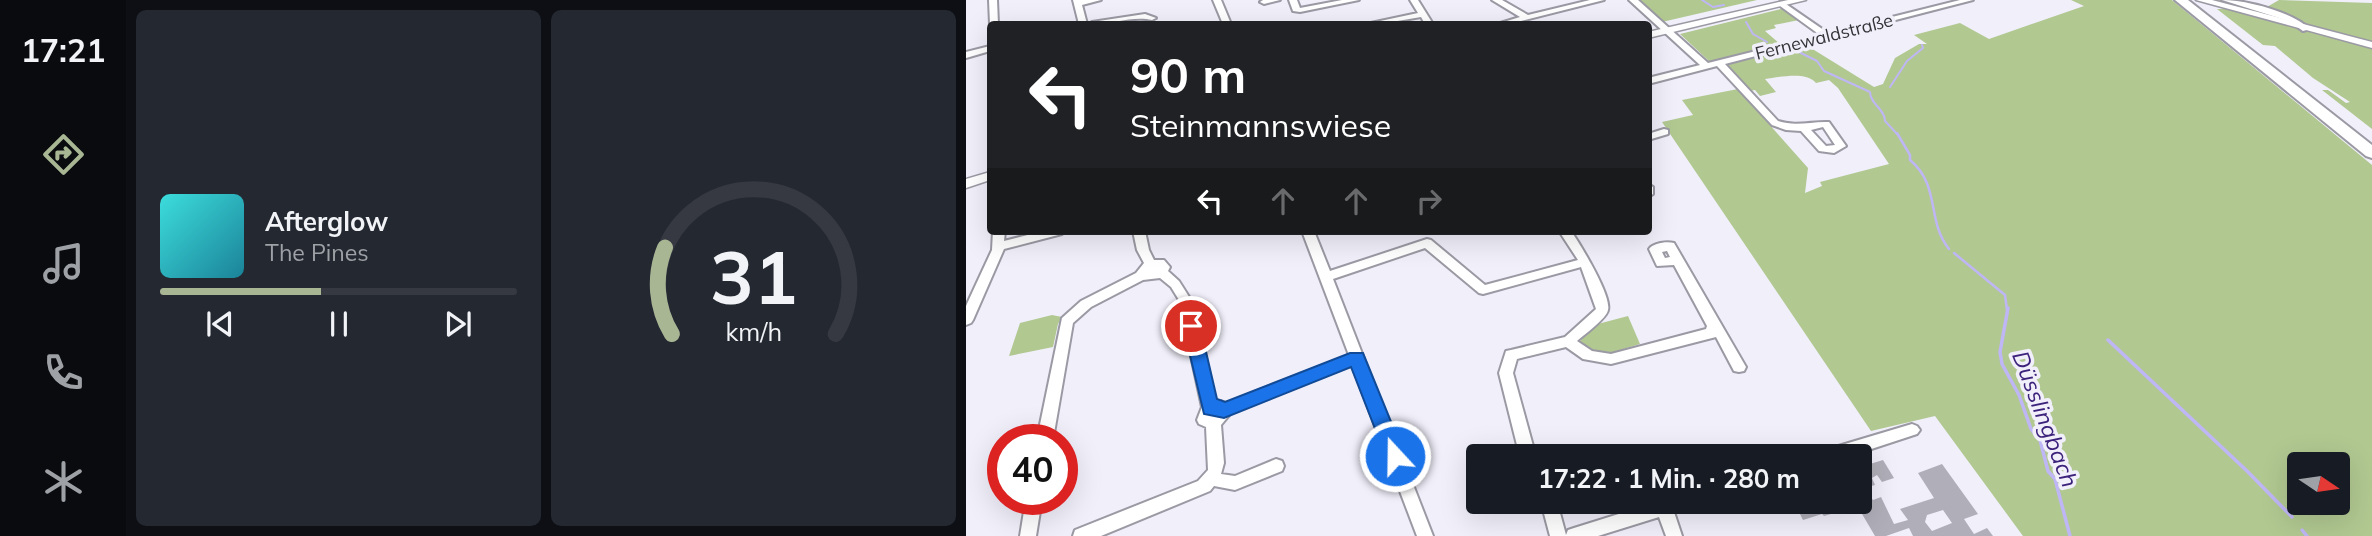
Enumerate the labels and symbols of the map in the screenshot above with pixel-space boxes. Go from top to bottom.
street label: Fernewaldstraße [1753,8,1895,65]
pin [1161,296,1221,356]
water label: Düsslingbach [2006,346,2085,491]
position arrow [1358,419,1432,493]
speed limit sign: 40 [987,424,1078,515]
north arrow [2287,452,2350,514]

